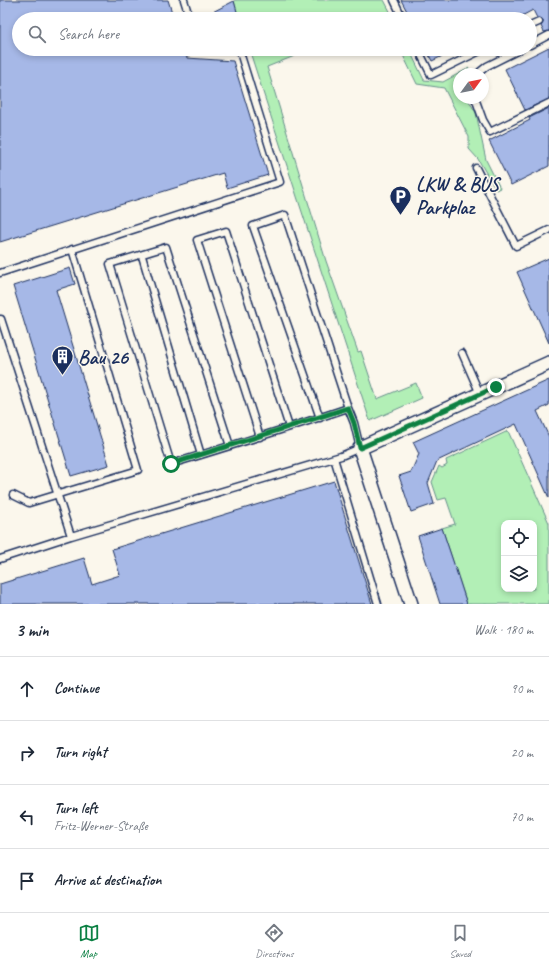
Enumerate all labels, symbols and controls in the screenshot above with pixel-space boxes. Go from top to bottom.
search box [12,12,537,56]
icon: search [26,23,48,45]
text: Search here [58,25,119,44]
north arrow [453,68,489,104]
place label: LKW & BUS Parkplaz [416,172,502,220]
parking icon: LKW & BUS Parkplaz [388,183,414,216]
building icon: Bau 26 [49,344,75,377]
place label: Bau 26 [78,345,130,370]
route end [487,378,505,396]
route start [162,455,180,473]
map controls [501,520,537,592]
button: locate [501,520,537,556]
button: layers [501,556,537,592]
text: 3 min [16,620,49,641]
text: Walk · 180 m [474,622,533,638]
icon: ahead [16,678,38,700]
text: Continue [54,679,99,698]
text: 90 m [511,681,533,697]
icon: right [16,742,38,764]
text: Turn right [54,743,107,762]
text: 20 m [511,745,533,761]
text: Turn left [54,799,97,818]
icon: left [16,806,38,828]
text: 70 m [511,809,533,825]
text: Fritz-Werner-Straße [54,818,148,834]
icon: arrive [16,870,38,892]
text: Arrive at destination [54,871,161,890]
tab: Map [78,922,100,960]
tab: Directions [255,922,294,960]
tab: Saved [449,922,471,960]

